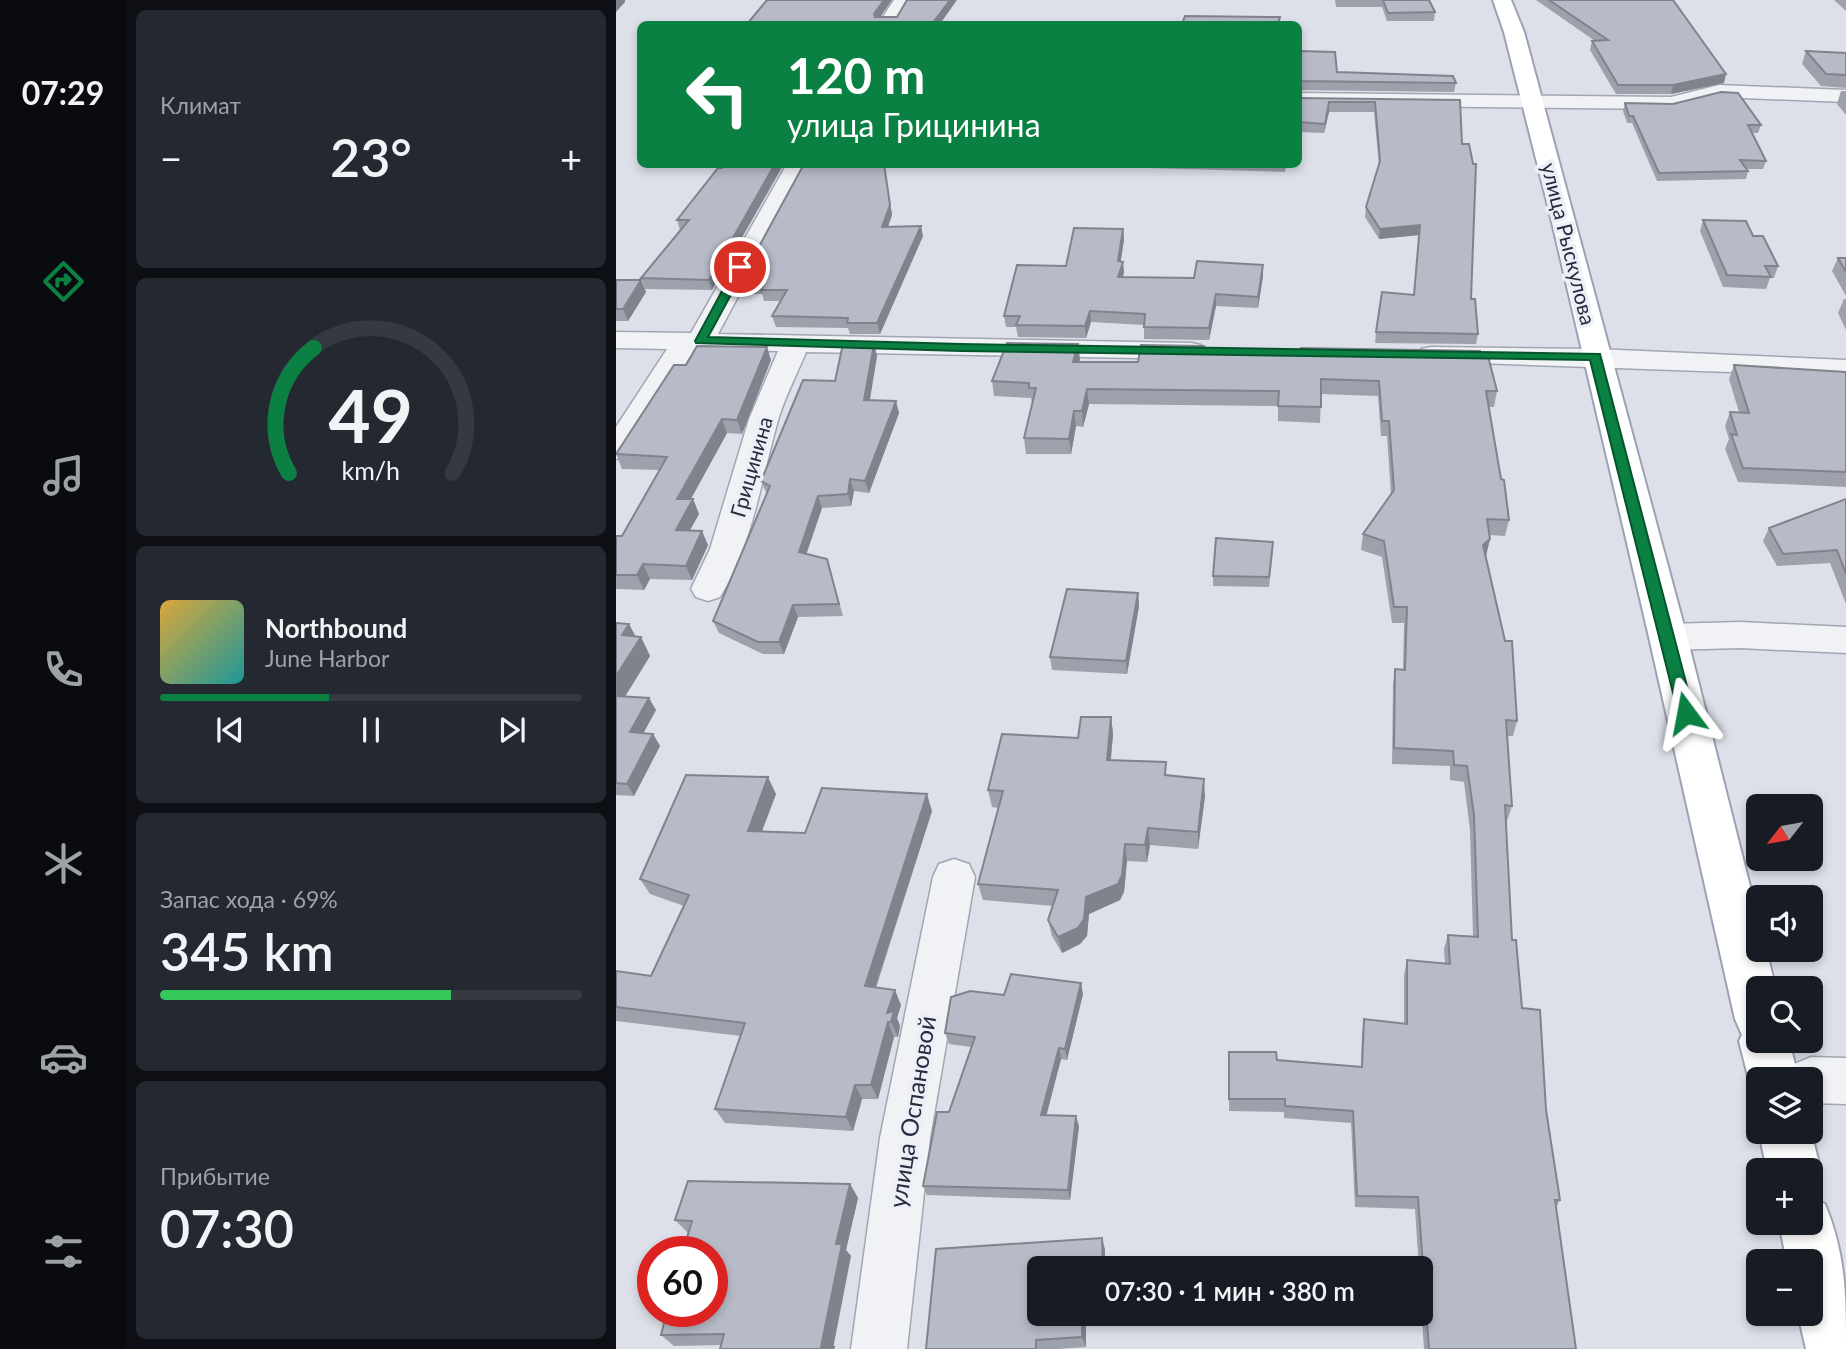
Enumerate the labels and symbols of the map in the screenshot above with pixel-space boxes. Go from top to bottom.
street label: улица Рыскулова [1537,160,1602,327]
pin [710,237,770,297]
street label: Грицинина [724,413,777,520]
position arrow [1649,676,1723,750]
north arrow [1746,794,1824,872]
street label: улица Оспановой [882,1014,941,1210]
speed limit sign: 60 [637,1236,728,1327]

